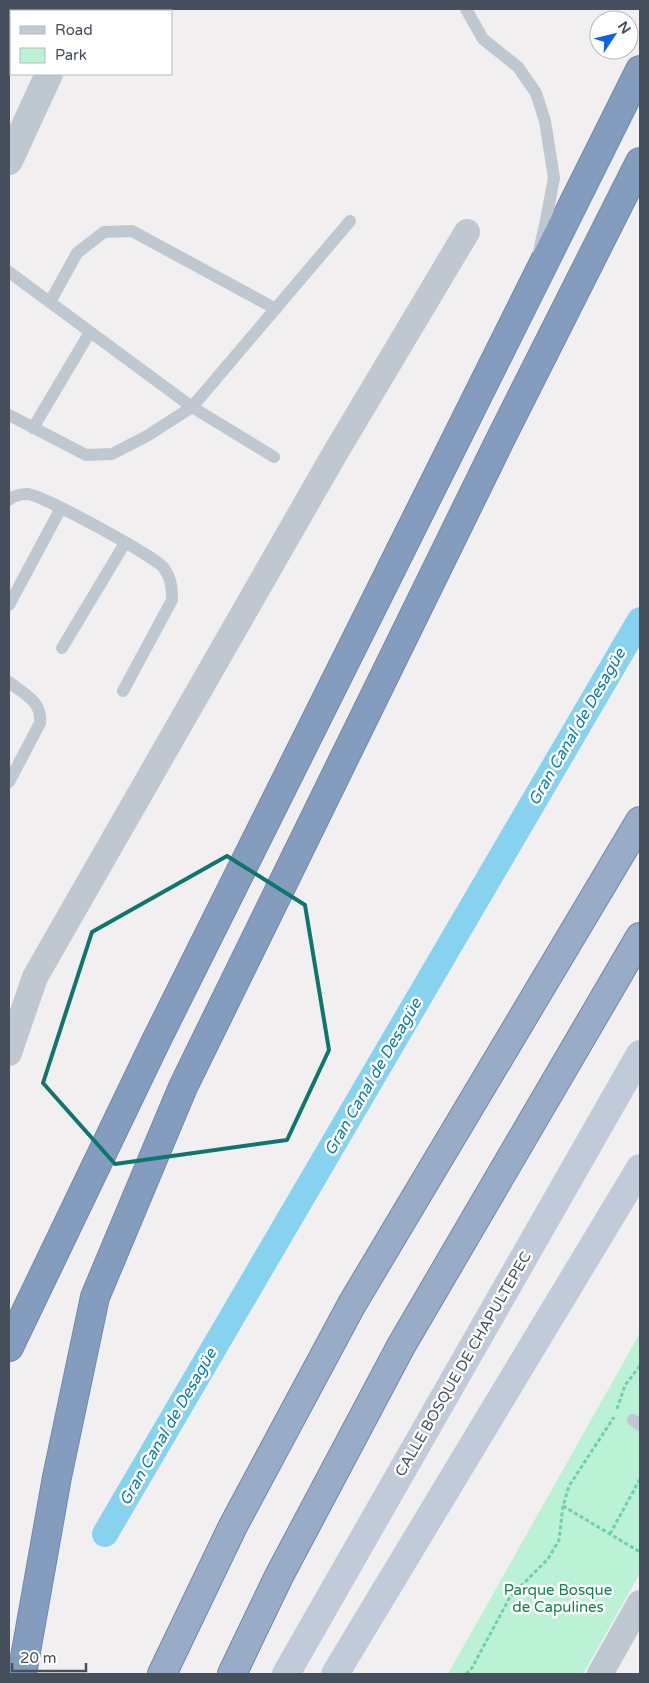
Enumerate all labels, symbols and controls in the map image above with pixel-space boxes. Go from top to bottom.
legend [10,10,172,75]
north arrow [589,10,639,60]
text: N [614,18,634,37]
text: Road [55,21,93,39]
text: Park [55,46,87,64]
water label: Gran Canal de Desagüe [524,644,631,809]
water label: Gran Canal de Desagüe [320,994,427,1159]
street label: CALLE BOSQUE DE CHAPULTEPEC [391,1248,535,1480]
water label: Gran Canal de Desagüe [115,1344,222,1509]
park label: Parque Bosque de Capulines [504,1581,612,1616]
scale bar [12,1640,86,1672]
text: 20 m [20,1649,57,1667]

